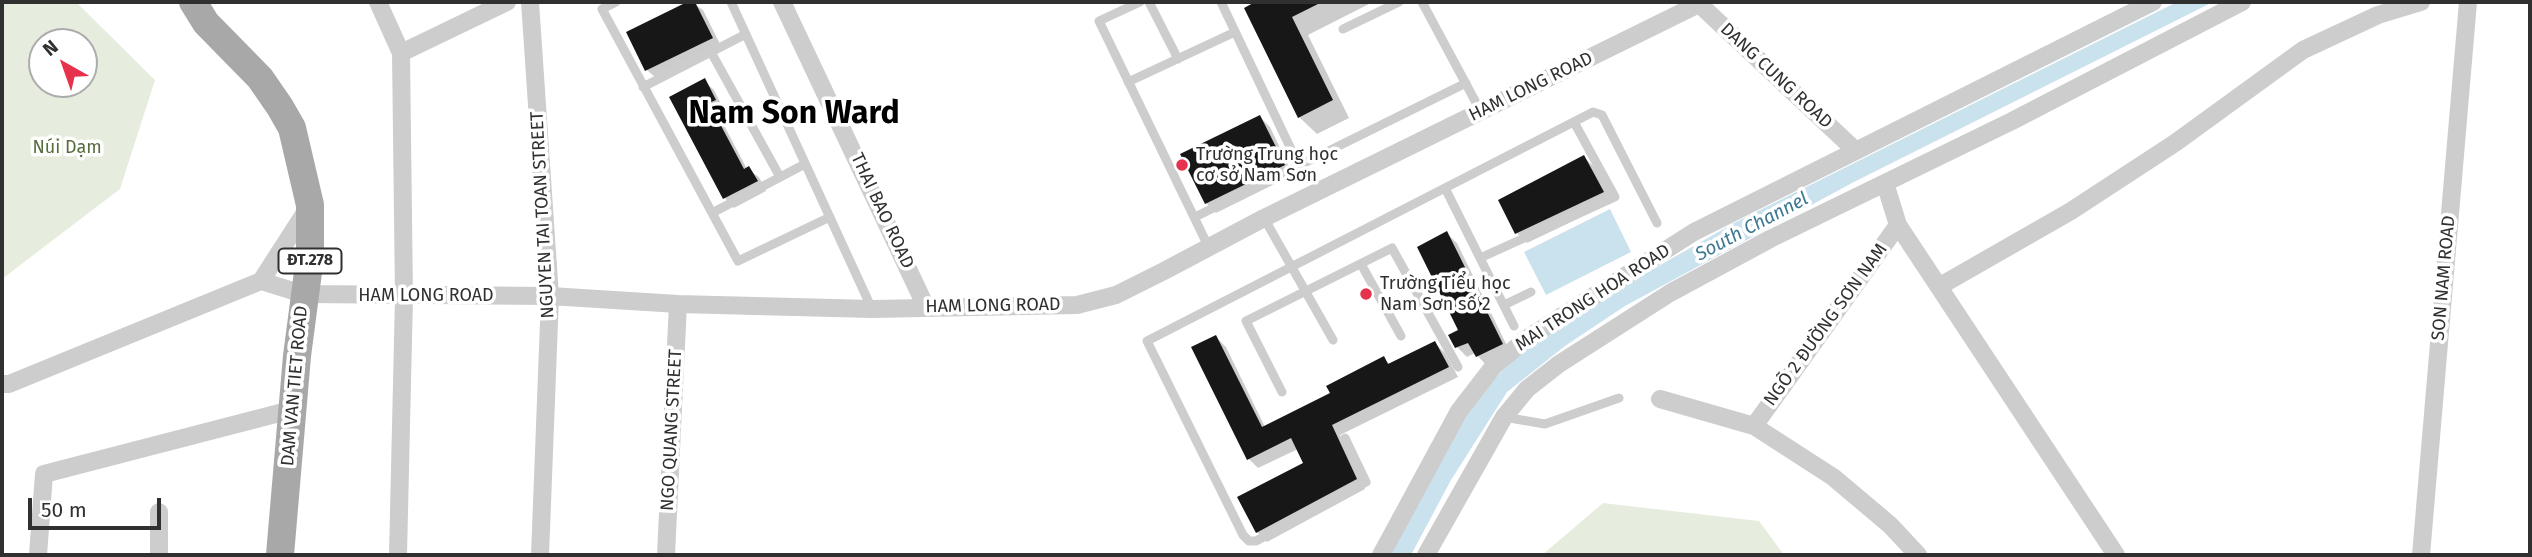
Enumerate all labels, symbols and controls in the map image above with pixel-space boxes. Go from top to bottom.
street label: DANG CUNG ROAD [1716,19,1836,133]
north arrow [28,28,98,98]
text: N [38,35,63,61]
street label: HAM LONG ROAD [1465,48,1597,126]
district label: Nam Son Ward [688,95,900,133]
street label: NGUYEN TAI TOAN STREET [527,111,559,319]
park label: Núi Dạm [32,137,102,159]
place label: Trường Trung học cơ sở Nam Sơn [1196,144,1338,186]
street label: THAI BAO ROAD [846,150,918,272]
marker: Trường Trung học cơ sở Nam Sơn [1174,157,1190,173]
water label: South Channel [1692,188,1812,266]
street label: SON NAM ROAD [2428,214,2460,342]
street label: MAI TRONG HOA ROAD [1512,240,1674,356]
street label: NGÕ 2 ĐƯỜNG SƠN NAM [1760,240,1892,410]
road number: ĐT.278 [278,248,342,274]
place label: Trường Tiểu học Nam Sơn số 2 [1380,273,1511,316]
street label: HAM LONG ROAD [358,285,494,307]
marker: Trường Tiểu học Nam Sơn số 2 [1358,286,1374,302]
street label: HAM LONG ROAD [925,294,1061,318]
street label: DAM VAN TIET ROAD [277,305,313,467]
street label: NGO QUANG STREET [657,349,687,511]
scale bar [32,484,164,528]
text: 50 m [41,497,87,523]

